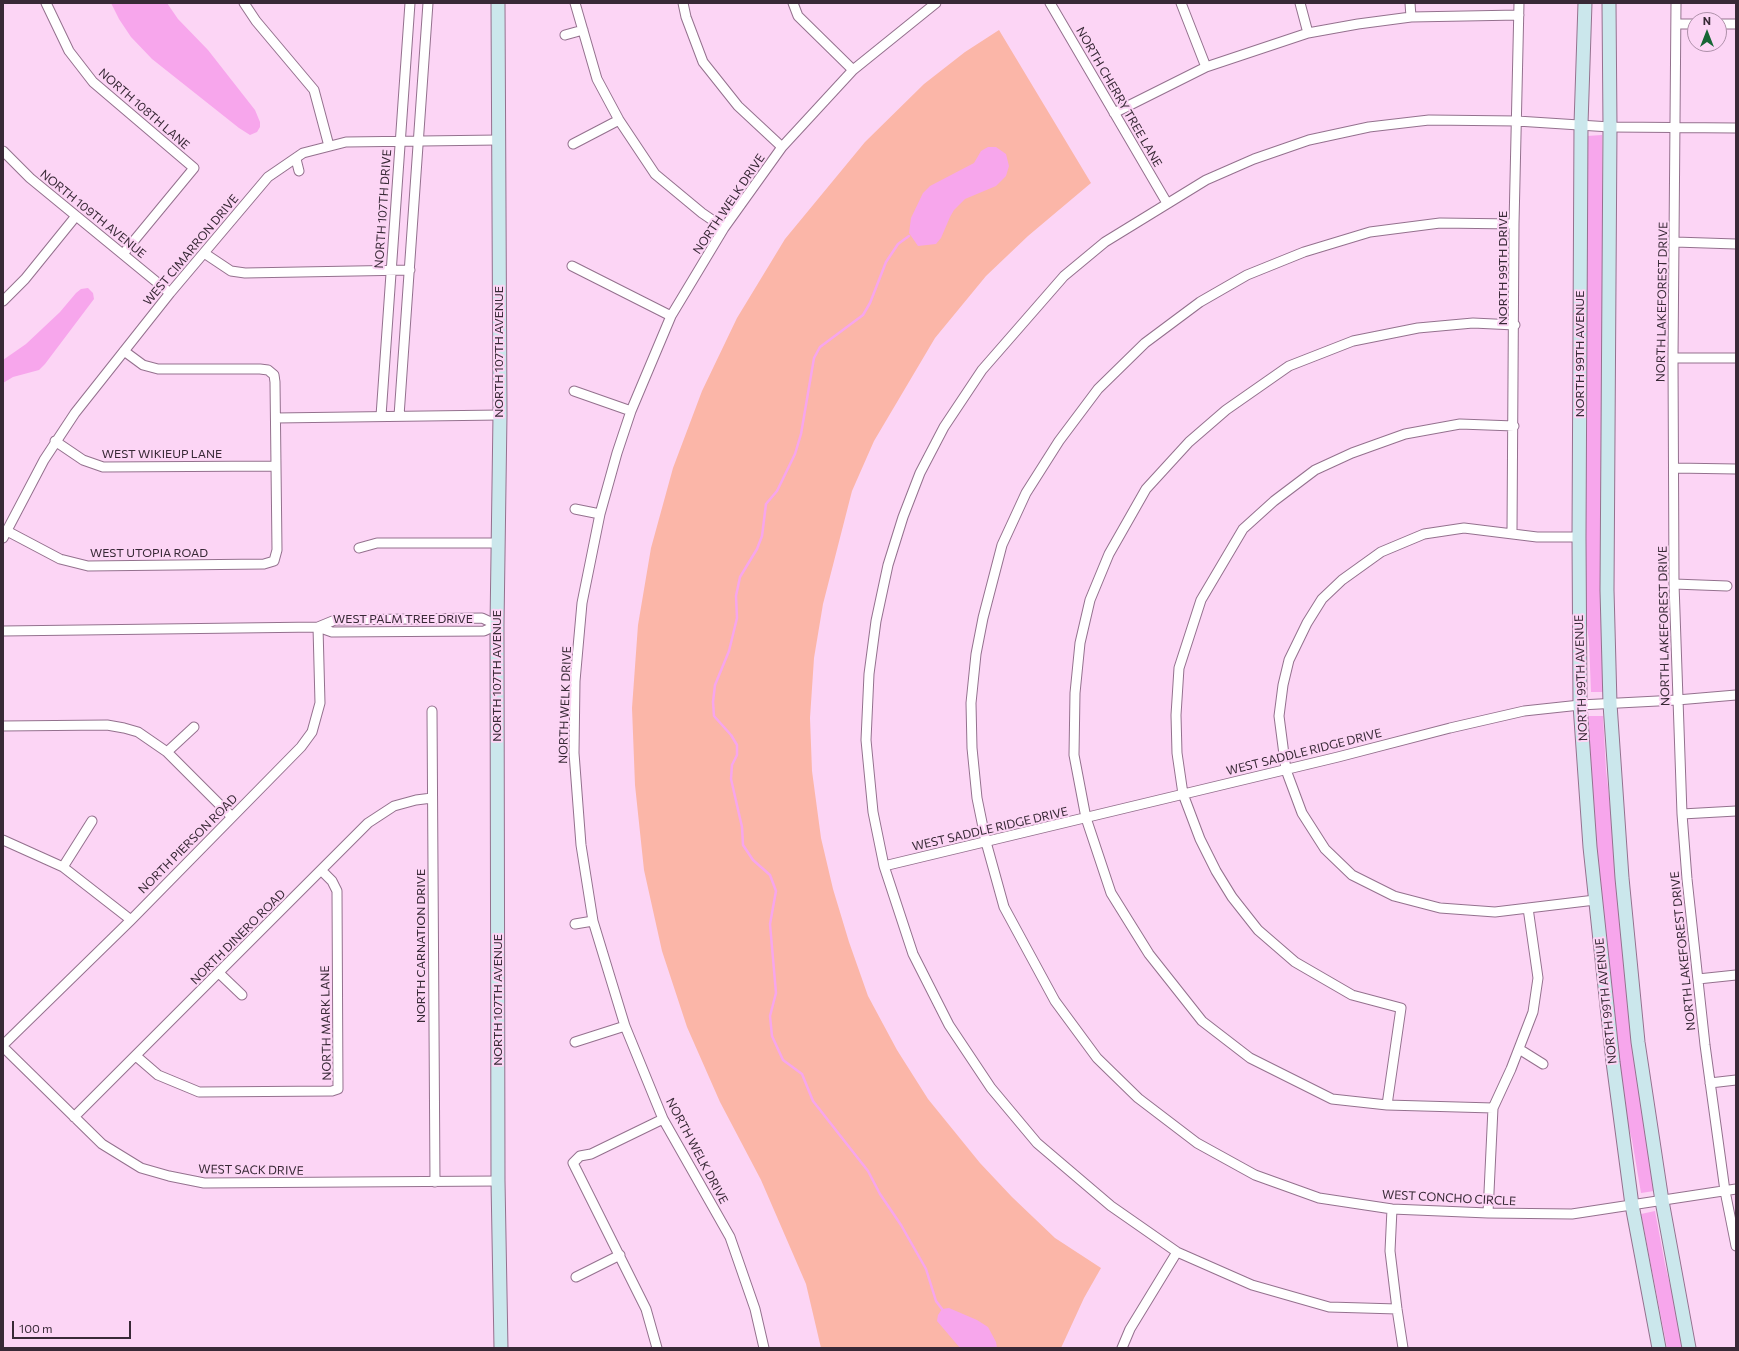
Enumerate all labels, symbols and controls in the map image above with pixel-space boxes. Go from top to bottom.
north arrow [1687,12,1727,52]
text: N [1703,14,1711,27]
street label: NORTH CHERRY TREE LANE [1073,24,1165,170]
street label: NORTH 108TH LANE [96,66,192,152]
street label: NORTH 107TH DRIVE [372,149,394,269]
street label: NORTH WELK DRIVE [690,151,768,257]
street label: NORTH 109TH AVENUE [37,167,149,261]
street label: WEST CIMARRON DRIVE [140,192,242,308]
street label: NORTH 99TH DRIVE [1496,211,1510,325]
street label: NORTH LAKEFOREST DRIVE [1653,222,1671,382]
street label: NORTH 107TH AVENUE [492,286,506,418]
street label: NORTH 99TH AVENUE [1573,291,1587,417]
street label: WEST WIKIEUP LANE [102,447,222,461]
street label: WEST UTOPIA ROAD [90,546,208,560]
street label: NORTH LAKEFOREST DRIVE [1655,546,1673,706]
street label: NORTH 107TH AVENUE [490,610,504,742]
street label: WEST PALM TREE DRIVE [333,612,473,626]
street label: NORTH 99TH AVENUE [1572,615,1590,741]
street label: NORTH WELK DRIVE [556,646,574,764]
street label: WEST SADDLE RIDGE DRIVE [1225,726,1383,778]
street label: NORTH PIERSON ROAD [135,791,241,897]
street label: WEST SADDLE RIDGE DRIVE [911,804,1069,854]
street label: NORTH CARNATION DRIVE [414,869,428,1023]
street label: NORTH LAKEFOREST DRIVE [1667,871,1699,1031]
street label: NORTH DINERO ROAD [188,887,288,987]
street label: NORTH 107TH AVENUE [491,934,505,1066]
street label: NORTH 99TH AVENUE [1592,937,1620,1065]
street label: NORTH MARK LANE [318,965,334,1081]
street label: NORTH WELK DRIVE [663,1096,731,1206]
street label: WEST SACK DRIVE [198,1162,304,1178]
street label: WEST CONCHO CIRCLE [1382,1187,1516,1209]
scale bar [14,1313,133,1339]
text: 100 m [19,1321,53,1335]

